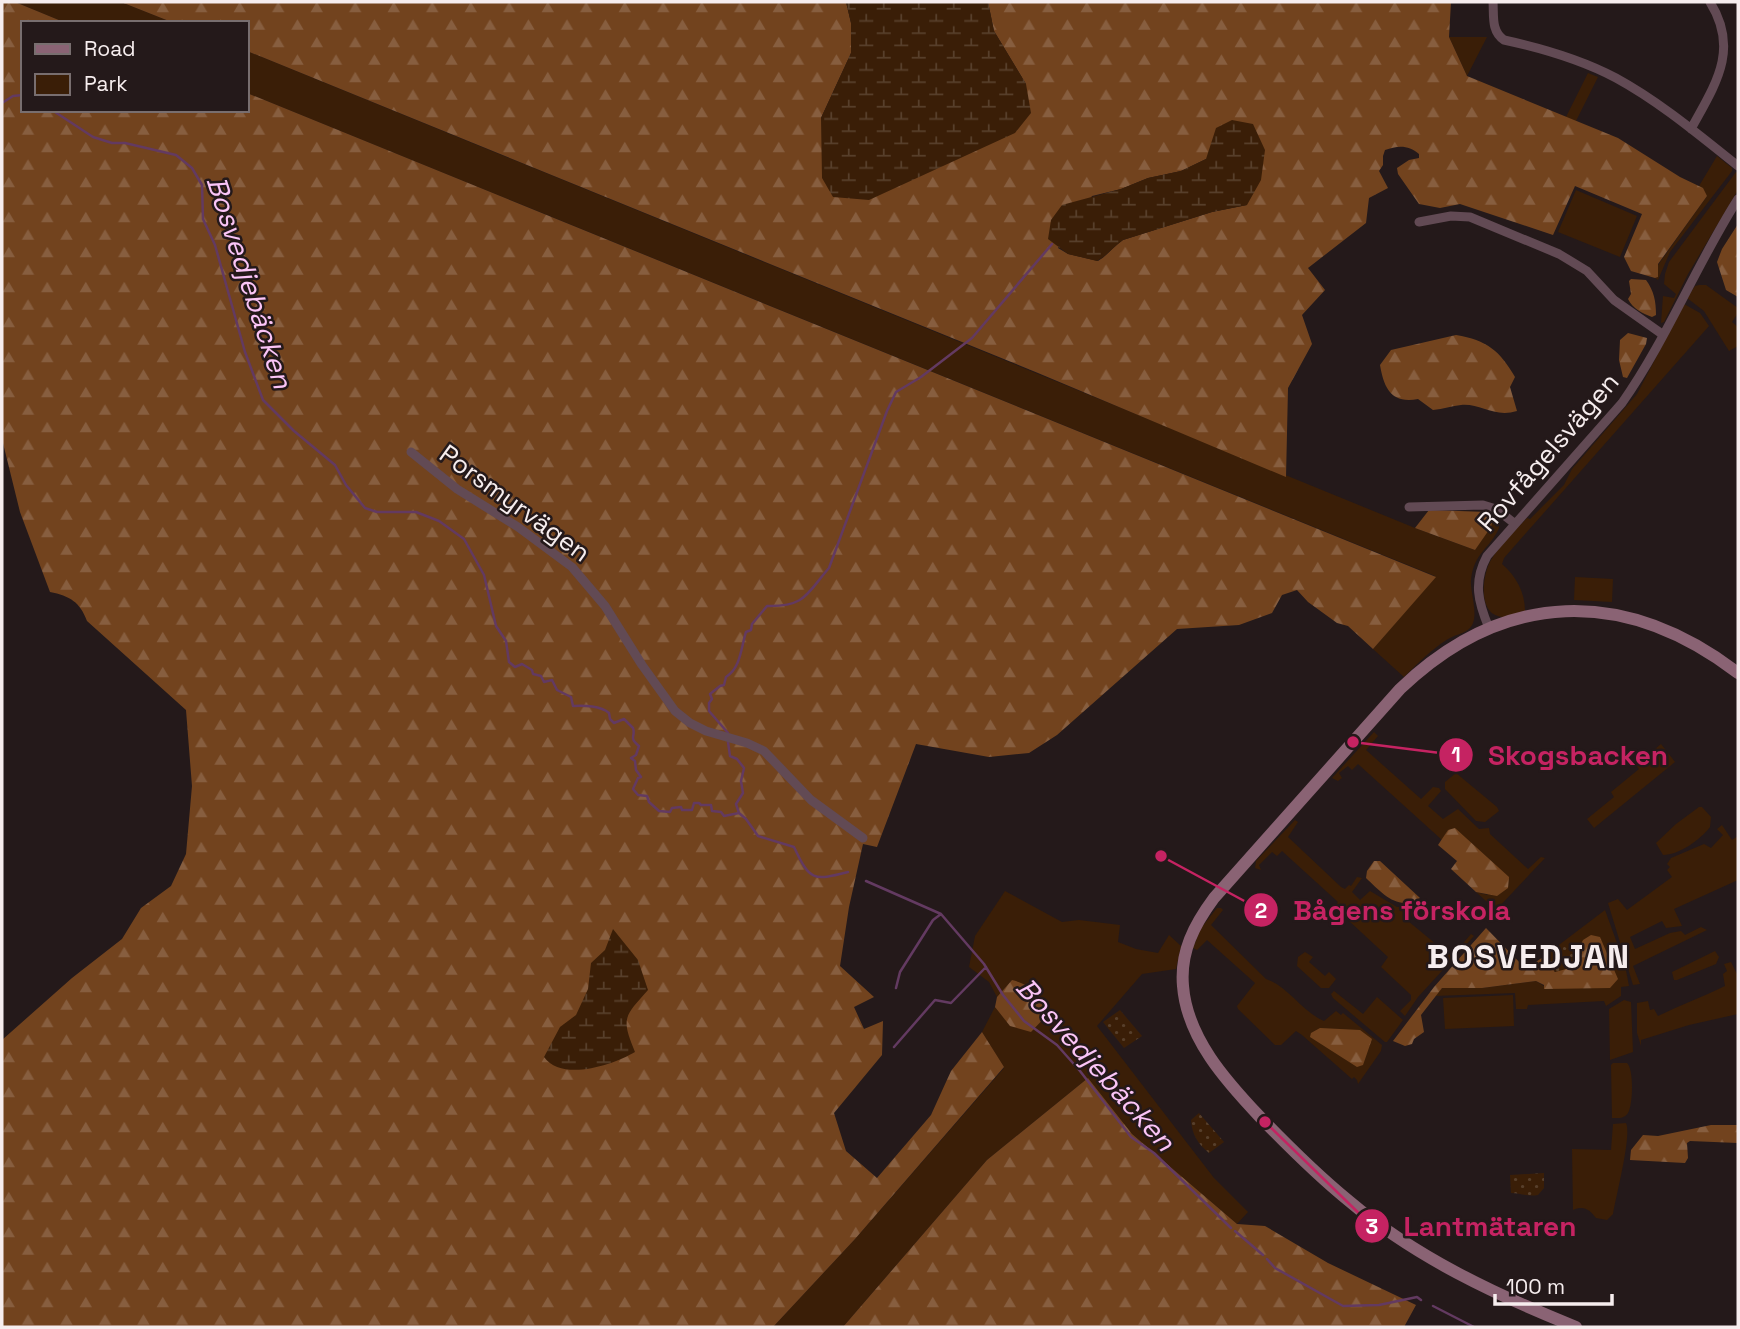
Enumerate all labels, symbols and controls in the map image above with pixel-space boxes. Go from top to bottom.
legend [21,21,248,112]
text: Road [84,35,136,62]
text: Park [84,70,128,97]
water label: Bosvedjebäcken [199,171,302,394]
street label: Rovfågelsvägen [1470,365,1626,539]
street label: Porsmyrvägen [433,437,597,569]
callout: Skogsbacken [1439,730,1682,779]
text: Skogsbacken [1488,737,1668,773]
text: 1 [1451,741,1461,768]
callout: Bågens förskola [1244,886,1525,935]
text: Bågens förskola [1293,892,1511,928]
text: 2 [1255,897,1267,924]
district label: BOSVEDJAN [1427,936,1631,978]
water label: Bosvedjebäcken [1009,970,1184,1159]
callout: Lantmätaren [1355,1202,1591,1251]
text: Lantmätaren [1403,1208,1577,1244]
text: 3 [1366,1213,1378,1240]
scale bar [1495,1262,1612,1306]
text: 100 m [1506,1273,1565,1300]

